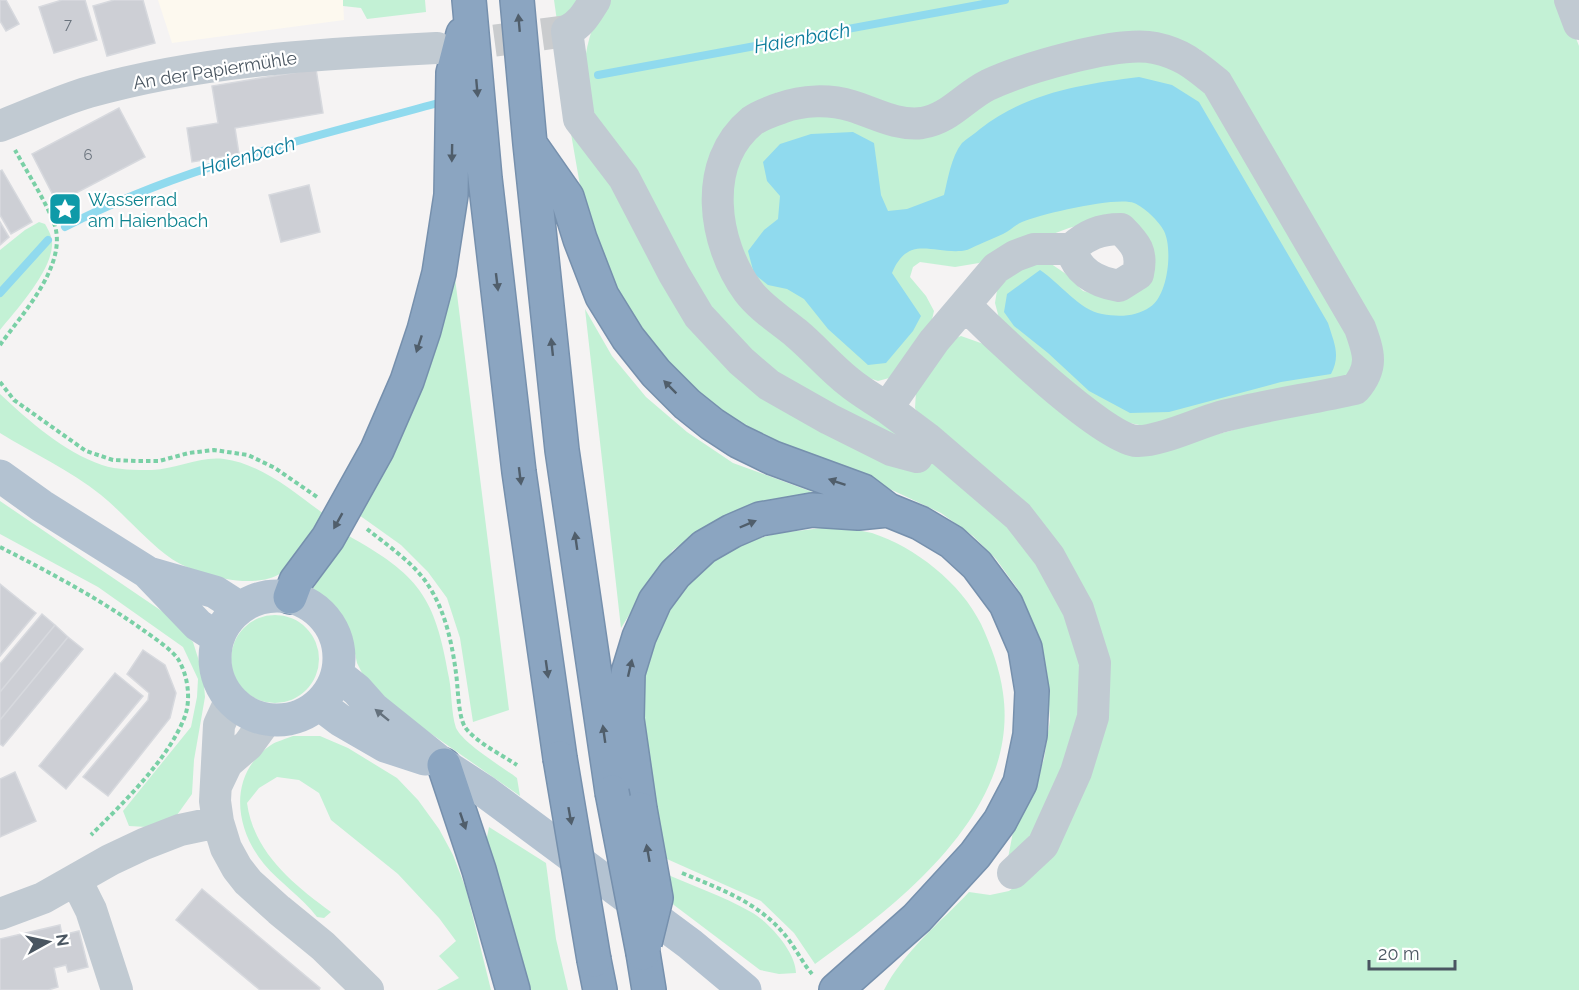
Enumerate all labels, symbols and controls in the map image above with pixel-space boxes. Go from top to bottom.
one-way arrow [514,14,524,33]
house number: 7 [64,15,72,33]
water label: Haienbach [752,18,852,58]
street label: An der Papiermühle [132,47,299,93]
one-way arrow [472,79,482,98]
water label: Haienbach [198,131,298,181]
one-way arrow [447,143,457,162]
house number: 6 [83,146,93,164]
place label: Wasserrad am Haienbach [88,189,208,231]
place icon: Wasserrad am Haienbach [47,191,83,227]
one-way arrow [492,273,502,292]
one-way arrow [414,335,423,353]
one-way arrow [547,338,556,357]
one-way arrow [663,380,677,394]
one-way arrow [515,466,524,485]
one-way arrow [828,476,846,486]
one-way arrow [333,513,343,530]
one-way arrow [740,519,758,529]
one-way arrow [571,531,580,550]
one-way arrow [542,659,551,678]
one-way arrow [626,659,636,677]
one-way arrow [375,709,390,722]
one-way arrow [599,724,608,743]
one-way arrow [566,806,575,825]
one-way arrow [458,812,468,830]
one-way arrow [643,844,652,863]
north arrow [18,912,78,972]
text: N [52,933,73,947]
scale bar [1369,933,1454,971]
text: 20 m [1378,943,1420,964]

